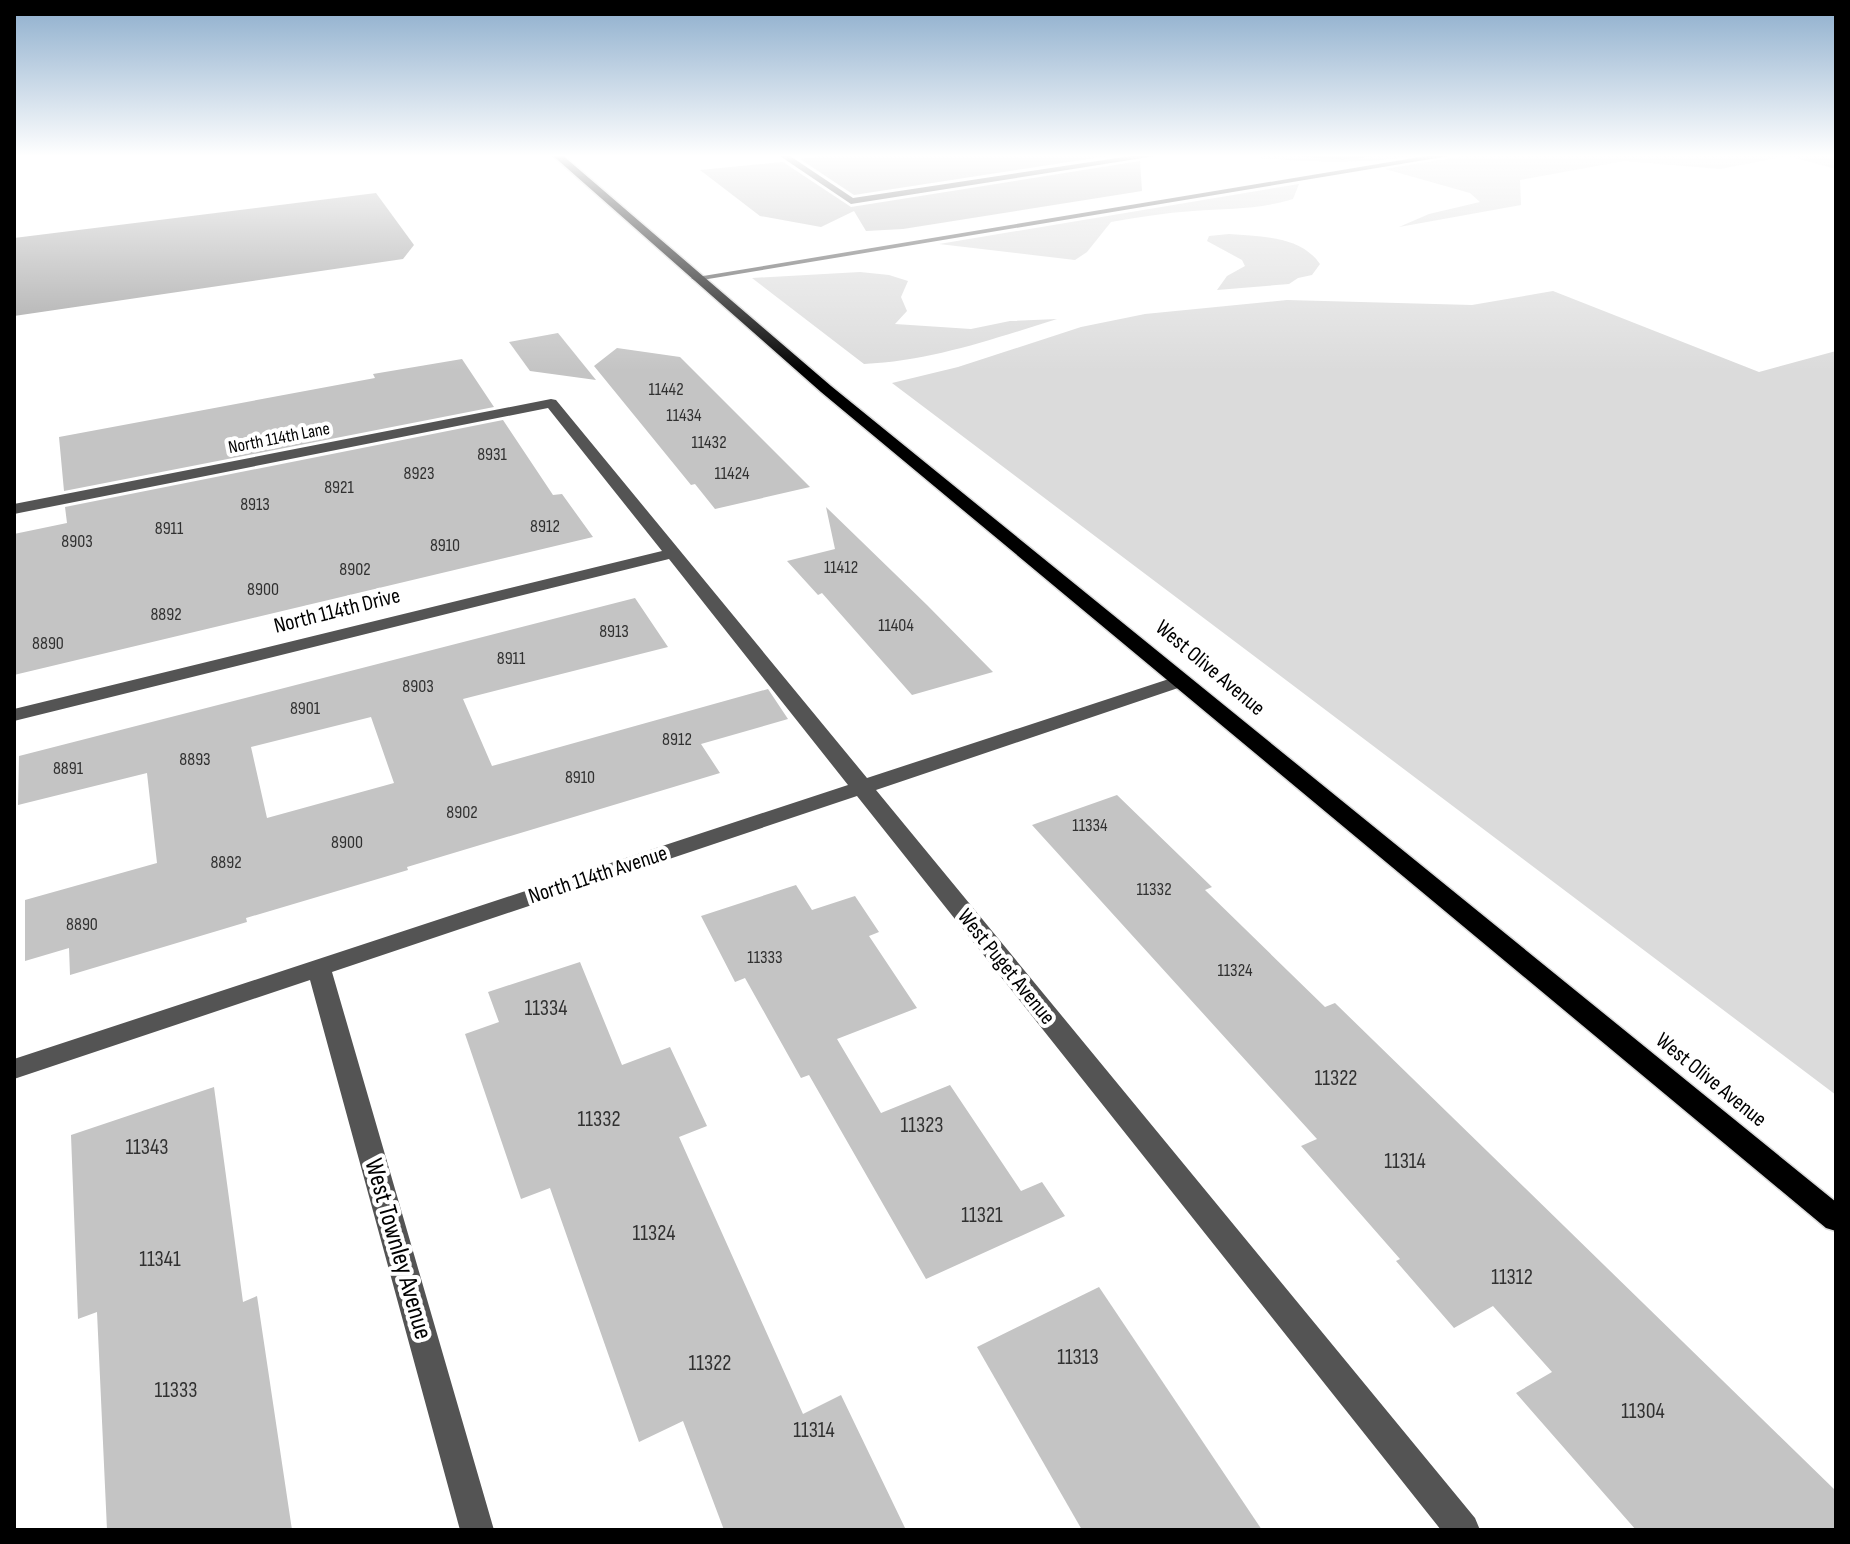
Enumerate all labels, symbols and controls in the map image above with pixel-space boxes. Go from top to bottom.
house number: 11442 [648,379,684,400]
house number: 11434 [666,405,702,426]
street label: North 114th Lane [227,418,331,458]
house number: 11432 [691,432,727,453]
house number: 8931 [477,444,508,465]
house number: 8923 [404,463,434,484]
house number: 11424 [714,463,750,484]
house number: 8921 [324,477,355,498]
house number: 8913 [240,494,270,515]
house number: 8912 [530,516,560,537]
house number: 8911 [155,518,184,539]
house number: 8903 [61,531,93,552]
house number: 8910 [430,535,460,556]
house number: 11412 [824,557,858,578]
house number: 8902 [339,559,371,580]
house number: 8900 [247,579,279,600]
street label: North 114th Drive [271,582,403,640]
house number: 8892 [150,604,182,625]
street label: West Olive Avenue [1150,614,1270,722]
house number: 11404 [878,615,914,636]
house number: 8913 [599,621,629,642]
house number: 8890 [32,633,64,654]
house number: 8911 [497,648,526,669]
house number: 8903 [402,676,434,697]
house number: 8901 [290,698,321,719]
house number: 8912 [662,729,692,750]
house number: 8893 [179,749,211,770]
house number: 8891 [53,758,84,779]
house number: 8910 [565,767,595,788]
house number: 8902 [446,802,478,823]
house number: 11334 [1072,815,1108,836]
house number: 8900 [331,832,363,853]
street label: North 114th Avenue [525,840,671,910]
house number: 8892 [210,852,242,873]
house number: 11332 [1136,879,1172,900]
street label: West Puget Avenue [951,904,1061,1030]
house number: 8890 [66,914,98,935]
house number: 11333 [747,947,783,968]
house number: 11324 [1218,960,1253,981]
house number: 11334 [524,995,568,1022]
street label: West Olive Avenue [1650,1027,1772,1133]
house number: 11322 [1315,1065,1357,1092]
house number: 11332 [578,1106,620,1133]
house number: 11323 [901,1112,943,1139]
house number: 11343 [125,1134,169,1161]
house number: 11314 [1384,1148,1426,1175]
street label: West Townley Avenue [357,1155,439,1343]
house number: 11321 [961,1202,1003,1229]
house number: 11324 [633,1220,675,1247]
house number: 11341 [139,1246,181,1273]
house number: 11312 [1491,1264,1533,1291]
house number: 11313 [1057,1344,1099,1371]
house number: 11322 [689,1350,731,1377]
house number: 11333 [154,1377,198,1404]
house number: 11304 [1621,1398,1665,1425]
house number: 11314 [793,1417,835,1444]

